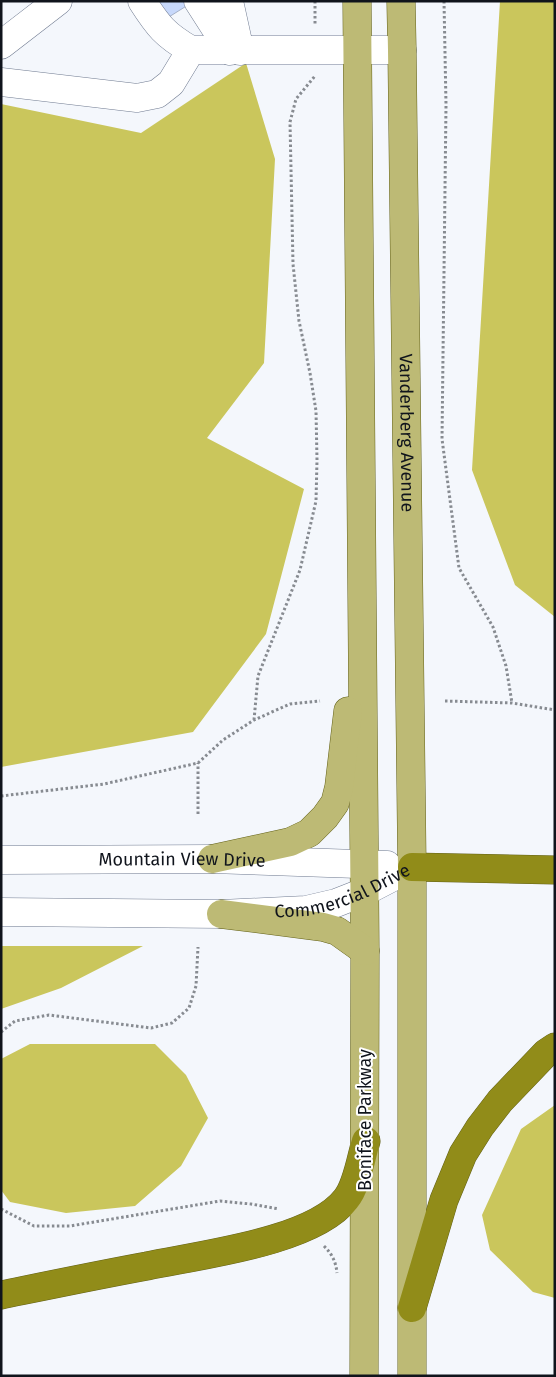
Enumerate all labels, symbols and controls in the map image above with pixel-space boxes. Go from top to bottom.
street label: Vanderberg Avenue [395,354,419,512]
street label: Mountain View Drive [98,848,266,872]
street label: Commercial Drive [274,859,414,922]
street label: Boniface Parkway [354,1049,376,1191]

